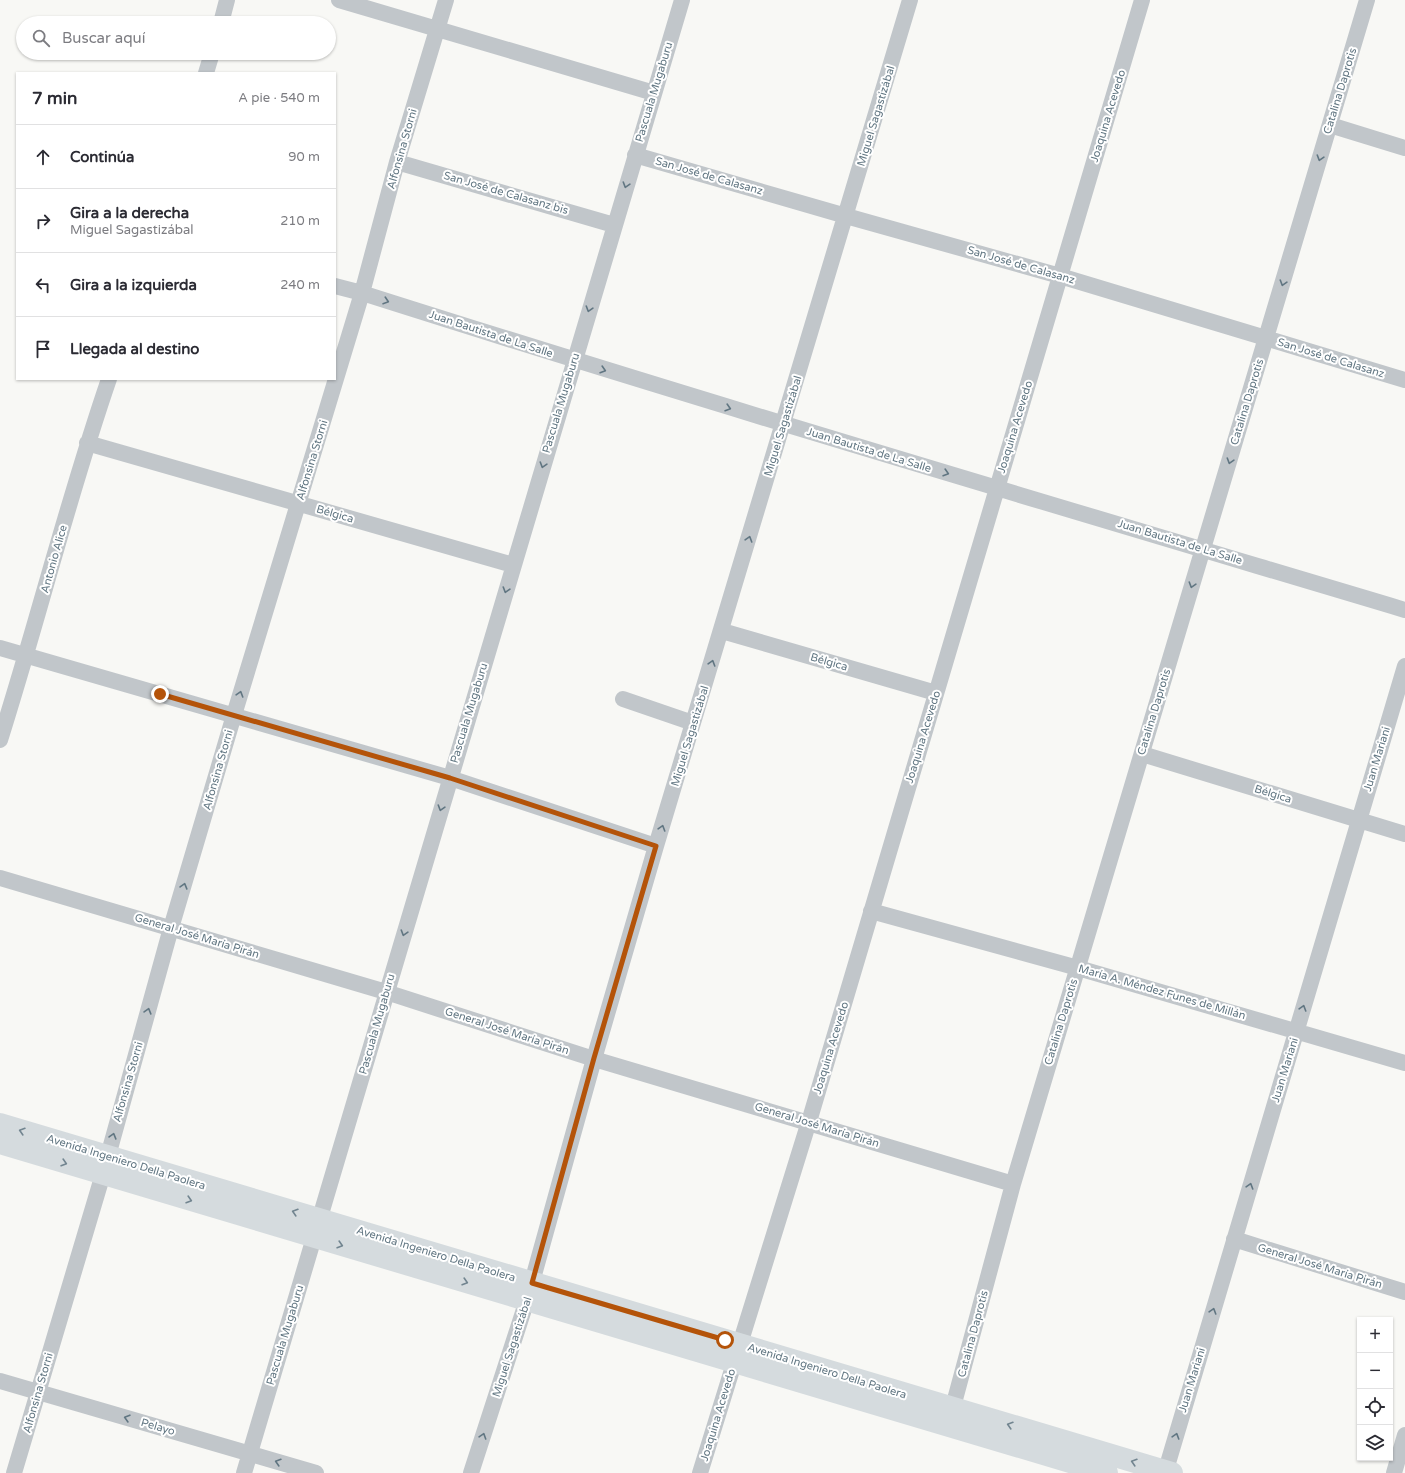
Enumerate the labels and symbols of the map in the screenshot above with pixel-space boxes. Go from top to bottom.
street label: Pascuala Mugaburu [633,40,675,144]
street label: Catalina Daprotis [1321,46,1359,136]
street label: Miguel Sagastizábal [855,64,897,168]
street label: Joaquina Acevedo [1088,68,1128,164]
street label: Alfonsina Storni [384,107,420,191]
street label: San José de Calasanz [654,154,765,198]
one-way arrow [1316,154,1325,161]
street label: San José de Calasanz bis [442,169,570,217]
one-way arrow [622,181,631,188]
street label: San José de Calasanz [966,243,1077,287]
one-way arrow [1279,279,1288,286]
one-way arrow [382,296,389,304]
one-way arrow [585,306,594,313]
street label: Juan Bautista de La Salle [427,308,555,360]
street label: San José de Calasanz [1276,336,1387,381]
street label: Pascuala Mugaburu [540,351,582,455]
street label: Catalina Daprotis [1228,357,1266,447]
one-way arrow [600,365,607,374]
street label: Miguel Sagastizábal [762,374,804,478]
street label: Joaquina Acevedo [995,379,1035,475]
one-way arrow [724,403,731,411]
street label: Alfonsina Storni [294,418,330,502]
street label: Juan Bautista de La Salle [805,425,933,475]
one-way arrow [1226,457,1235,464]
one-way arrow [539,461,548,468]
one-way arrow [942,468,949,477]
street label: Bélgica [315,502,355,526]
street label: Juan Bautista de La Salle [1116,517,1244,567]
street label: Antonio Alice [38,523,70,595]
one-way arrow [744,535,753,542]
one-way arrow [1188,582,1197,589]
one-way arrow [502,586,511,593]
street label: Bélgica [809,650,849,674]
one-way arrow [707,660,716,667]
street label: Pascuala Mugaburu [448,661,490,765]
street label: Catalina Daprotis [1135,667,1173,757]
street label: Miguel Sagastizábal [669,684,711,788]
route end [151,685,169,703]
street label: Joaquina Acevedo [903,689,943,785]
one-way arrow [235,691,244,698]
street label: Juan Mariani [1361,725,1393,793]
street label: Alfonsina Storni [200,728,236,812]
street label: Bélgica [1253,782,1293,806]
one-way arrow [437,805,446,812]
one-way arrow [657,824,666,831]
one-way arrow [179,883,188,890]
street label: General José María Pirán [133,911,261,961]
one-way arrow [400,929,409,936]
street label: María A. Méndez Funes de Millán [1077,962,1247,1022]
street label: Pascuala Mugaburu [356,972,398,1076]
street label: Catalina Daprotis [1042,977,1080,1067]
street label: Joaquina Acevedo [811,1000,851,1096]
street label: General José María Pirán [443,1005,571,1057]
one-way arrow [1298,1005,1307,1012]
one-way arrow [143,1008,152,1015]
street label: Juan Mariani [1269,1036,1301,1104]
street label: Alfonsina Storni [110,1040,146,1124]
street label: General José María Pirán [753,1100,881,1150]
one-way arrow [19,1127,26,1136]
street label: Avenida Ingeniero Della Paolera [45,1132,207,1192]
one-way arrow [108,1133,117,1140]
one-way arrow [61,1158,68,1167]
one-way arrow [1245,1183,1254,1190]
one-way arrow [185,1195,192,1204]
one-way arrow [291,1208,298,1217]
street label: Avenida Ingeniero Della Paolera [355,1224,517,1284]
one-way arrow [337,1240,344,1249]
street label: General José María Pirán [1256,1241,1384,1291]
one-way arrow [461,1277,468,1286]
street label: Pascuala Mugaburu [264,1283,306,1387]
street label: Catalina Daprotis [955,1289,991,1379]
street label: Miguel Sagastizábal [490,1295,534,1399]
one-way arrow [1208,1308,1217,1315]
route start [716,1331,734,1349]
street label: Avenida Ingeniero Della Paolera [746,1341,908,1401]
street label: Juan Mariani [1176,1346,1208,1414]
street label: Alfonsina Storni [20,1351,56,1435]
street label: Joaquina Acevedo [698,1367,738,1463]
one-way arrow [123,1414,130,1423]
street label: Pelayo [139,1416,177,1438]
one-way arrow [1006,1421,1013,1430]
one-way arrow [1171,1432,1180,1439]
one-way arrow [478,1433,487,1440]
one-way arrow [275,1458,282,1467]
one-way arrow [1131,1458,1138,1467]

